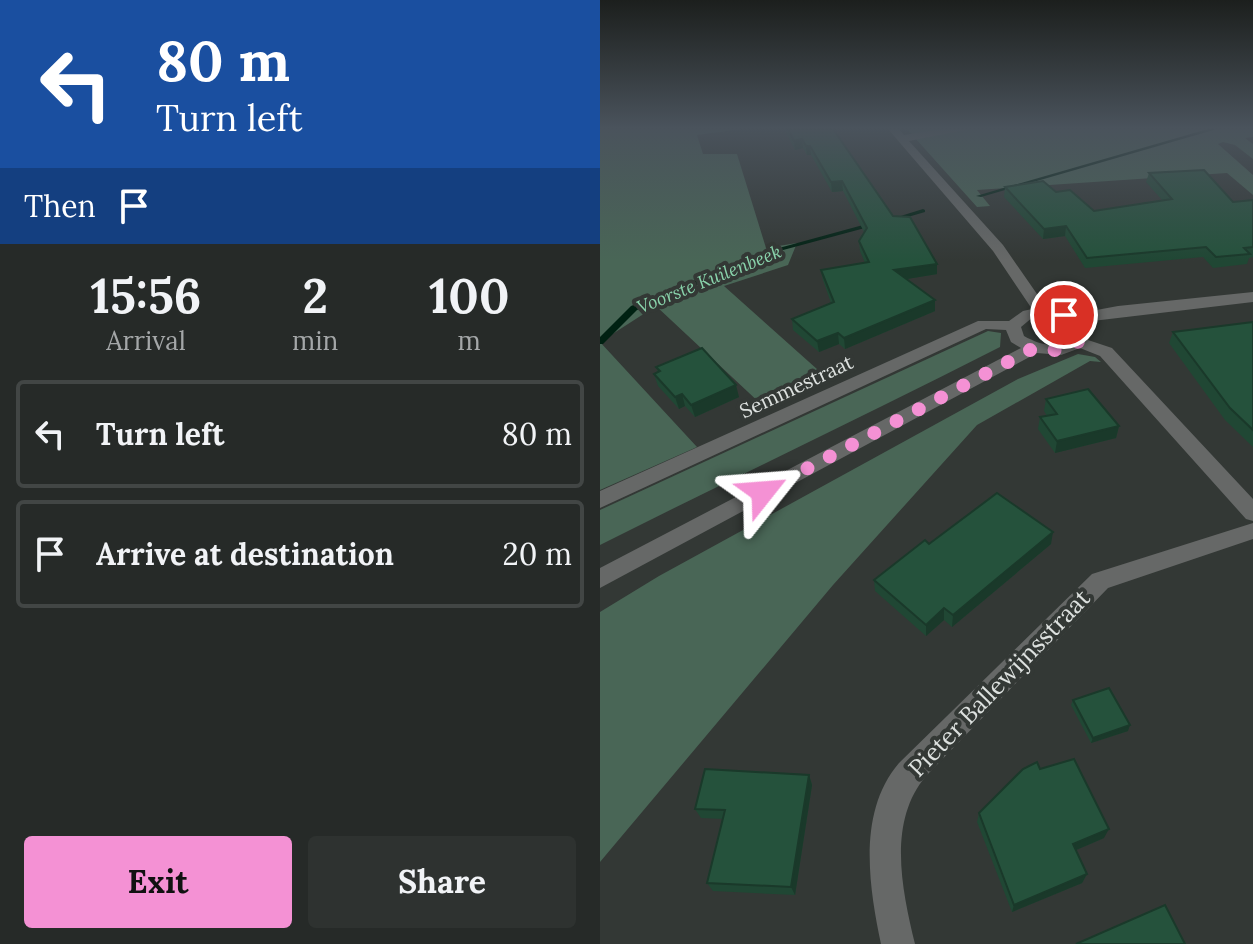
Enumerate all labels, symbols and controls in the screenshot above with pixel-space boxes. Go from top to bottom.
text: 80 m [156,25,290,96]
icon: left [24,32,128,136]
text: Turn left [156,95,303,141]
icon: arrive [112,184,156,228]
text: Then [24,187,96,225]
water label: Voorste Kuilenbeek [633,240,785,318]
text: 15:56 [91,265,201,326]
text: 2 [302,265,328,326]
text: 100 [429,265,509,326]
pin [1030,281,1098,349]
icon: arrive [1042,293,1086,337]
text: Arrival [106,324,186,357]
text: min [292,324,338,357]
text: m [458,324,481,357]
street label: Semmestraat [735,349,857,423]
icon: left [28,412,72,456]
text: Turn left [96,415,224,453]
text: 80 m [502,415,572,453]
position arrow [721,450,805,534]
icon: arrive [28,532,72,576]
text: Arrive at destination [96,535,394,573]
text: 20 m [503,535,572,573]
street label: Pieter Ballewijnsstraat [901,582,1097,783]
button: Exit [24,836,292,928]
button: Share [308,836,576,928]

